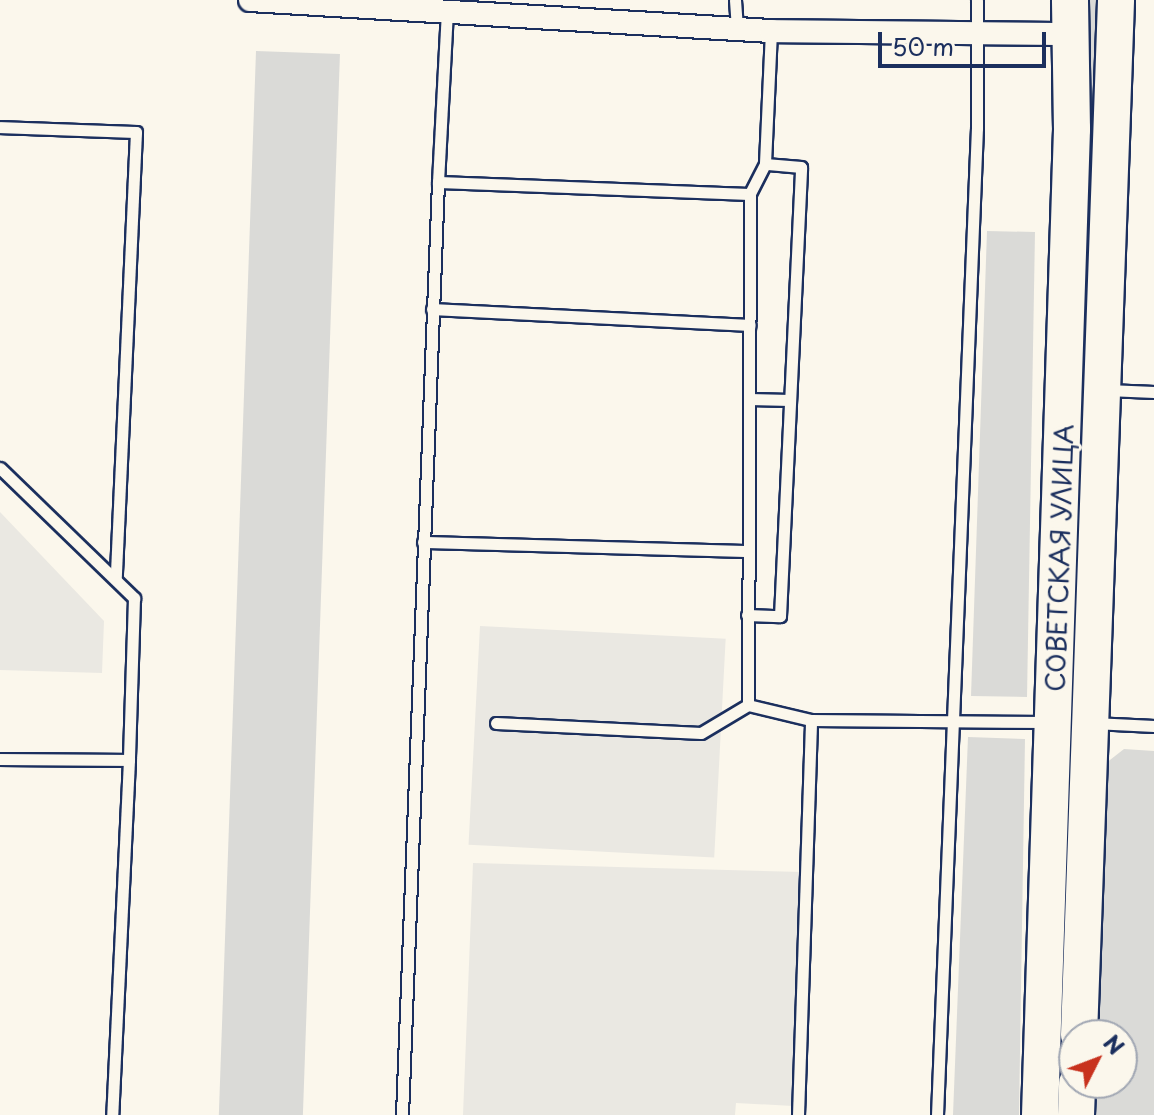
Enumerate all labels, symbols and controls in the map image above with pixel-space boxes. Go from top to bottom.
scale bar [882,16,1050,66]
text: 50 m [892,28,954,64]
street label: СОВЕТСКАЯ УЛИЦА [1039,424,1079,692]
north arrow [1058,1019,1138,1099]
text: N [1097,1026,1133,1061]

